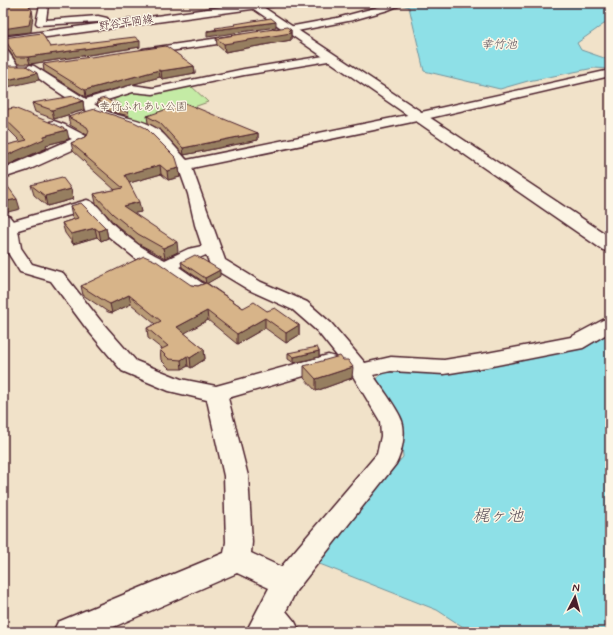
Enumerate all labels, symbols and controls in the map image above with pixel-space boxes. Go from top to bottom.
street label: 野谷平岡線 [98,12,154,34]
water label: 幸竹池 [481,37,518,53]
park label: 幸竹ふれあい公園 [99,100,187,114]
water label: 梶ヶ池 [473,505,524,527]
north arrow [555,577,595,617]
text: N [572,581,580,595]

